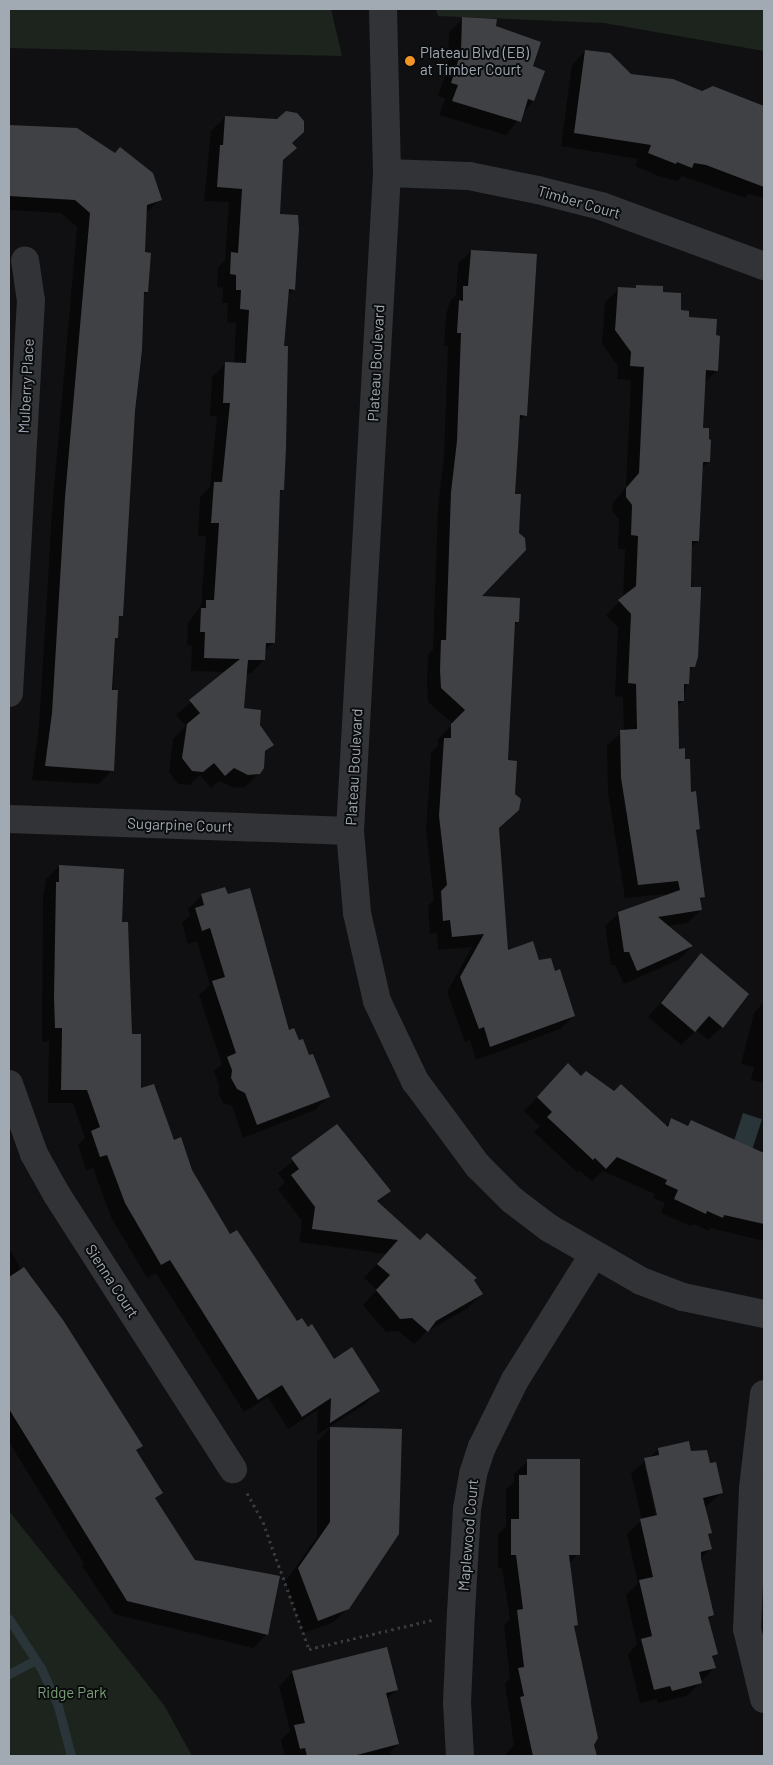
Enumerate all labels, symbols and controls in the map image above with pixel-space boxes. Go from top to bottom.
place label: Plateau Blvd (EB) at Timber Court [420,43,529,78]
marker: Plateau Blvd (EB) at Timber Court [404,55,416,67]
street label: Timber Court [535,182,623,222]
street label: Plateau Boulevard [364,304,388,422]
street label: Mulberry Place [15,338,37,434]
street label: Plateau Boulevard [342,708,366,826]
street label: Sugarpine Court [127,814,233,836]
street label: Sienna Court [82,1241,142,1321]
street label: Maplewood Court [454,1478,482,1592]
park label: Ridge Park [37,1684,107,1702]

